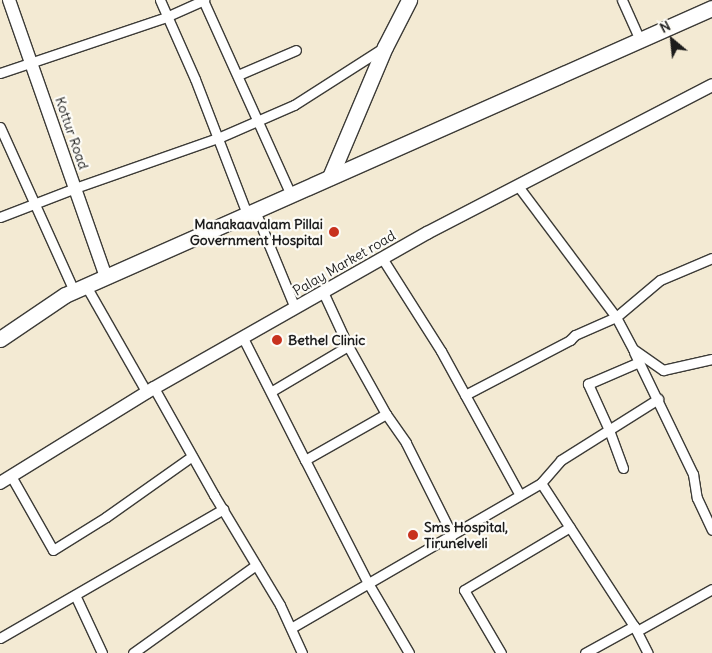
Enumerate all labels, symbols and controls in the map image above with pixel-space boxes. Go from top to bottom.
north arrow [647,15,697,65]
text: N [656,17,673,37]
street label: Kottur Road [52,94,92,172]
place label: Manakaavalam Pillai Government Hospital [190,216,323,248]
marker: Manakaavalam Pillai Government Hospital [327,225,341,239]
street label: Palay Market road [290,227,398,299]
place label: Bethel Clinic [288,332,365,348]
marker: Bethel Clinic [270,333,284,347]
place label: Sms Hospital, Tirunelveli [424,519,508,552]
marker: Sms Hospital, Tirunelveli [406,528,420,542]

